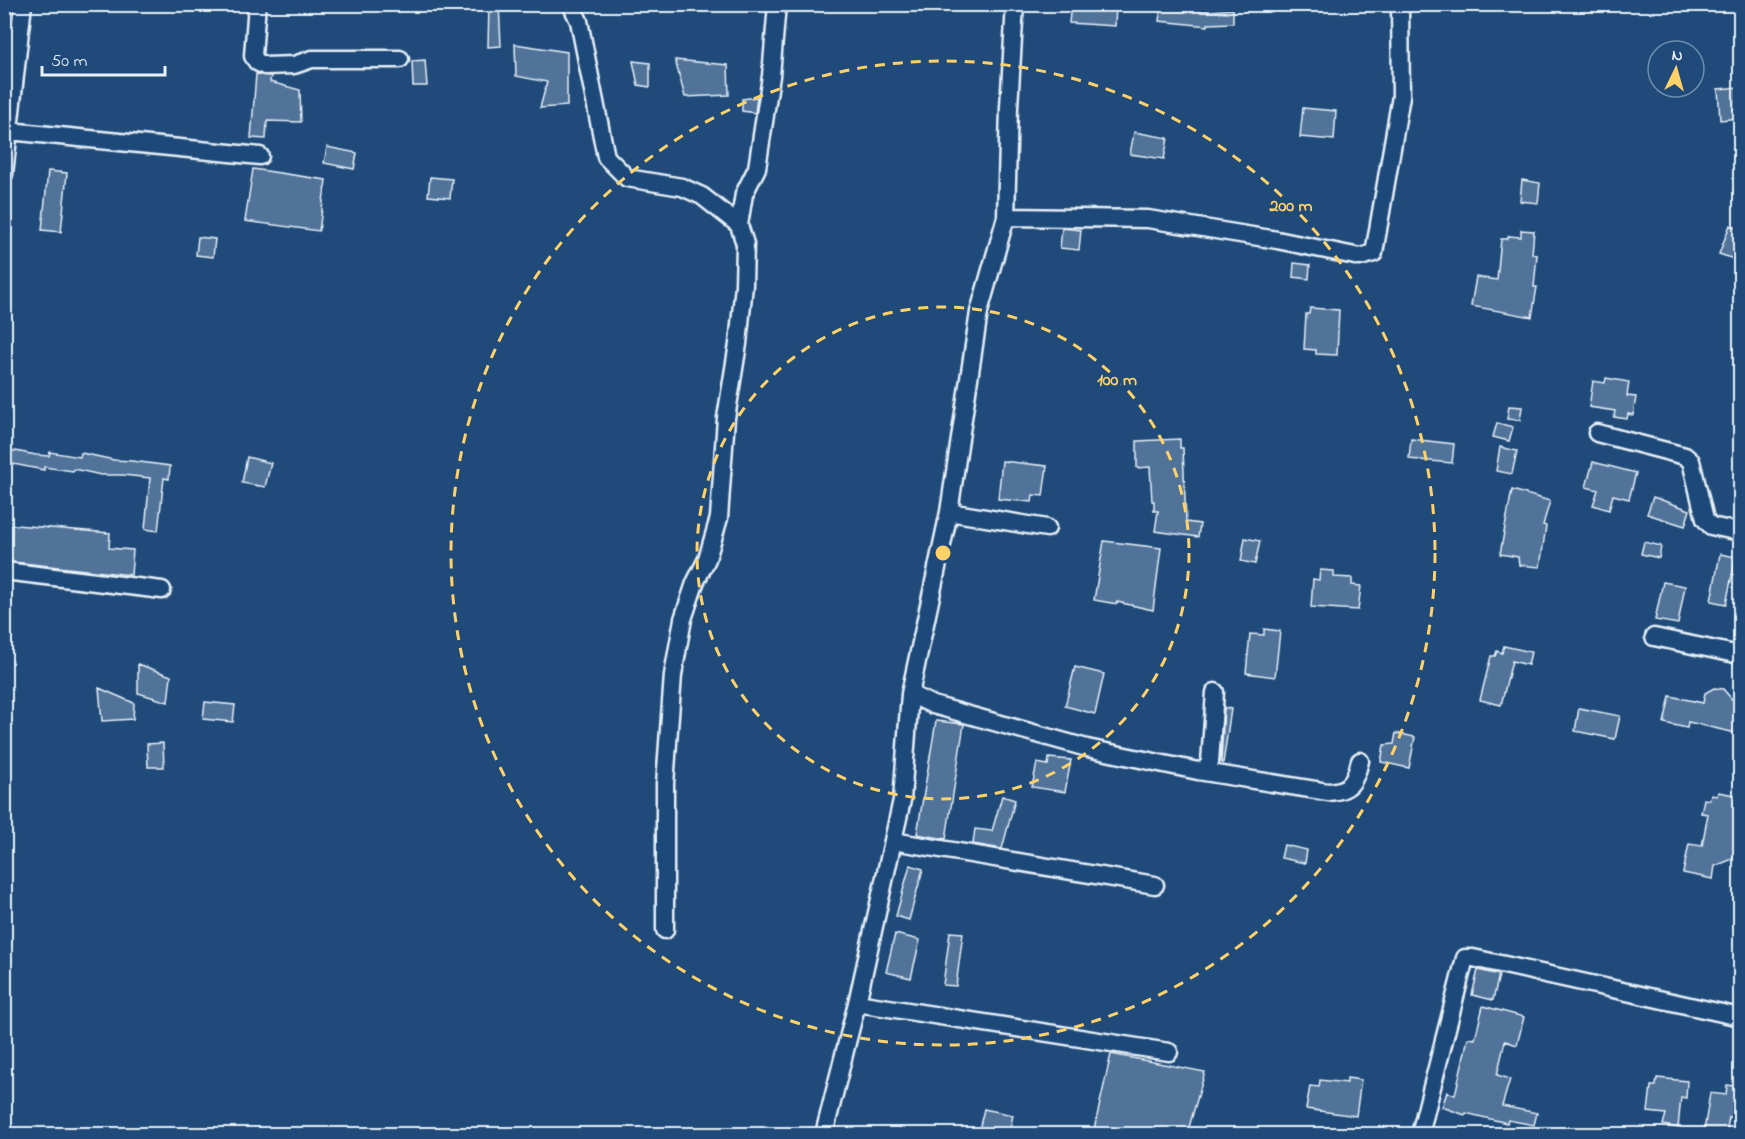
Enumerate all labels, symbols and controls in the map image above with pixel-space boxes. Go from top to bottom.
scale bar [42,39,165,77]
north arrow [1646,39,1706,99]
text: N [1671,44,1684,68]
text: 50 m [51,49,88,75]
text: 200 m [1269,194,1313,220]
text: 100 m [1097,368,1137,394]
centre of rings [933,543,953,563]

